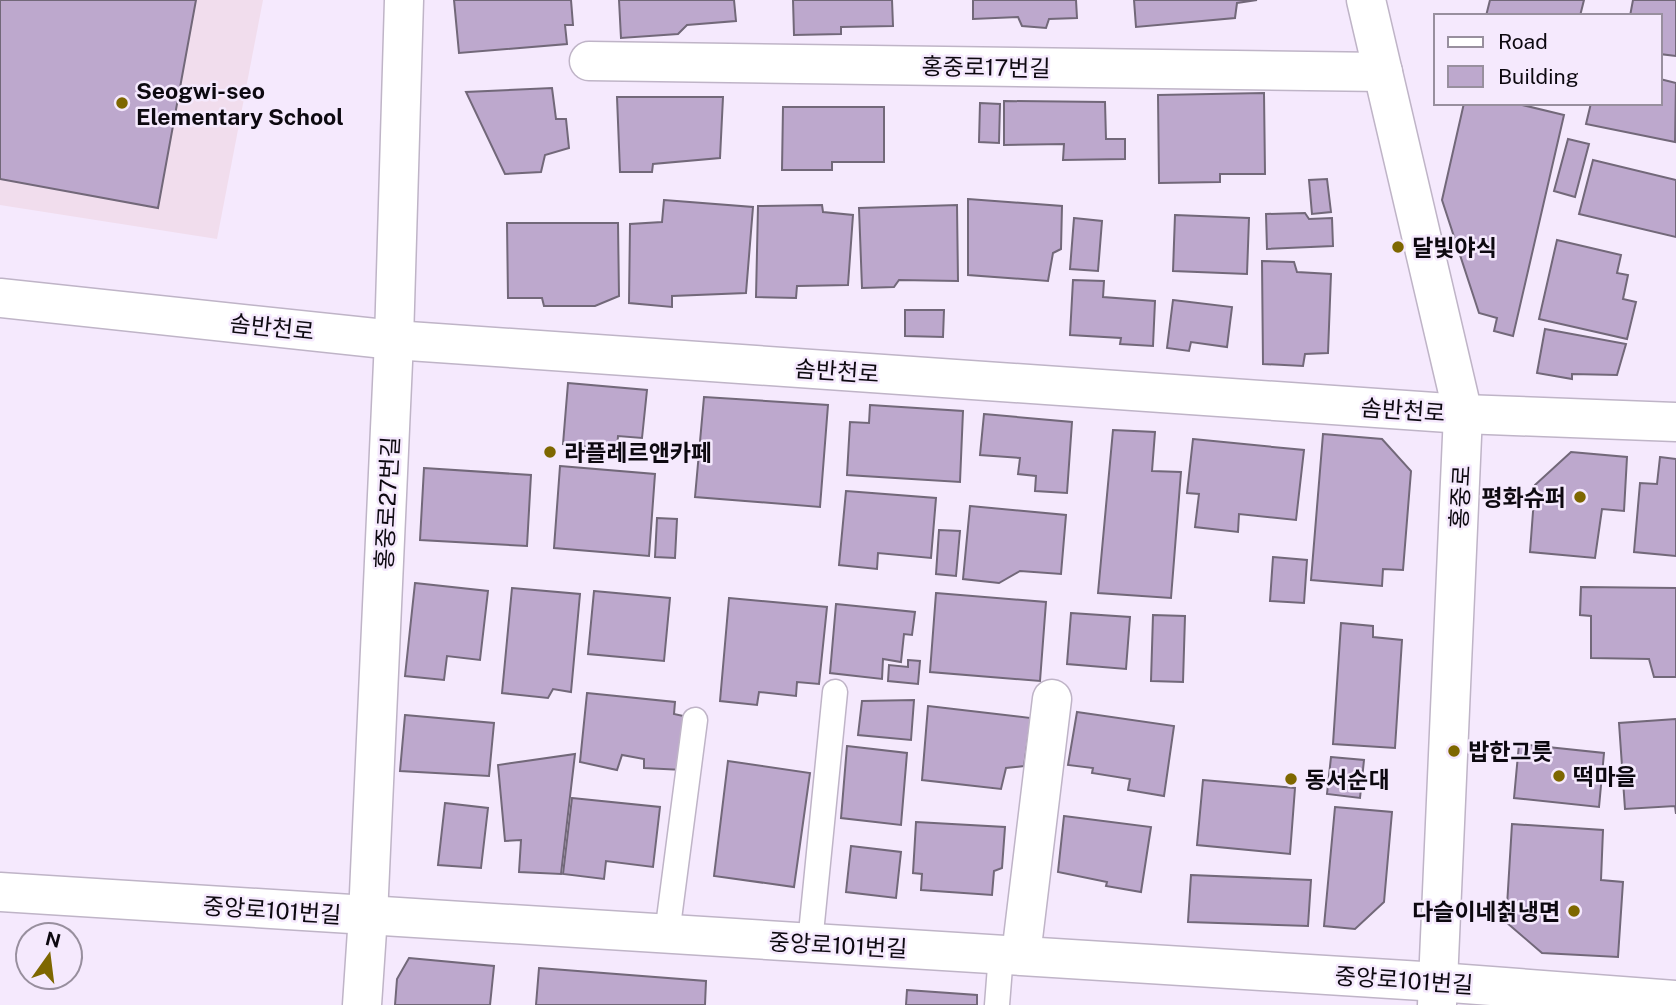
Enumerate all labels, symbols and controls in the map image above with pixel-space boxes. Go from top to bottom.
legend [1434,14,1662,105]
text: Road [1498,29,1548,54]
street label: 홍중로17번길 [921,52,1051,82]
text: Building [1498,64,1579,89]
place label: Seogwi-seo Elementary School [136,77,344,130]
marker: Seogwi-seo Elementary School [114,95,130,111]
place label: 달빛야식 [1412,234,1497,261]
marker: 달빛야식 [1390,239,1406,255]
street label: 솜반천로 [229,309,315,345]
street label: 솜반천로 [794,355,880,387]
street label: 솜반천로 [1360,394,1446,426]
street label: 홍중로27번길 [370,436,404,570]
place label: 라플레르앤카페 [564,439,712,466]
marker: 라플레르앤카페 [542,444,558,460]
street label: 홍중로 [1445,465,1475,529]
place label: 평화슈퍼 [1481,484,1566,511]
marker: 평화슈퍼 [1572,489,1588,505]
place label: 밥한그릇 [1468,738,1553,765]
marker: 밥한그릇 [1446,743,1462,759]
place label: 떡마을 [1573,763,1636,790]
place label: 동서순대 [1305,766,1390,793]
marker: 떡마을 [1551,768,1567,784]
marker: 동서순대 [1283,771,1299,787]
street label: 중앙로101번길 [202,892,342,928]
place label: 다슬이네칡냉면 [1412,898,1560,925]
marker: 다슬이네칡냉면 [1566,903,1582,919]
north arrow [14,921,84,991]
text: N [43,927,63,952]
street label: 중앙로101번길 [768,928,908,962]
street label: 중앙로101번길 [1334,962,1474,998]

